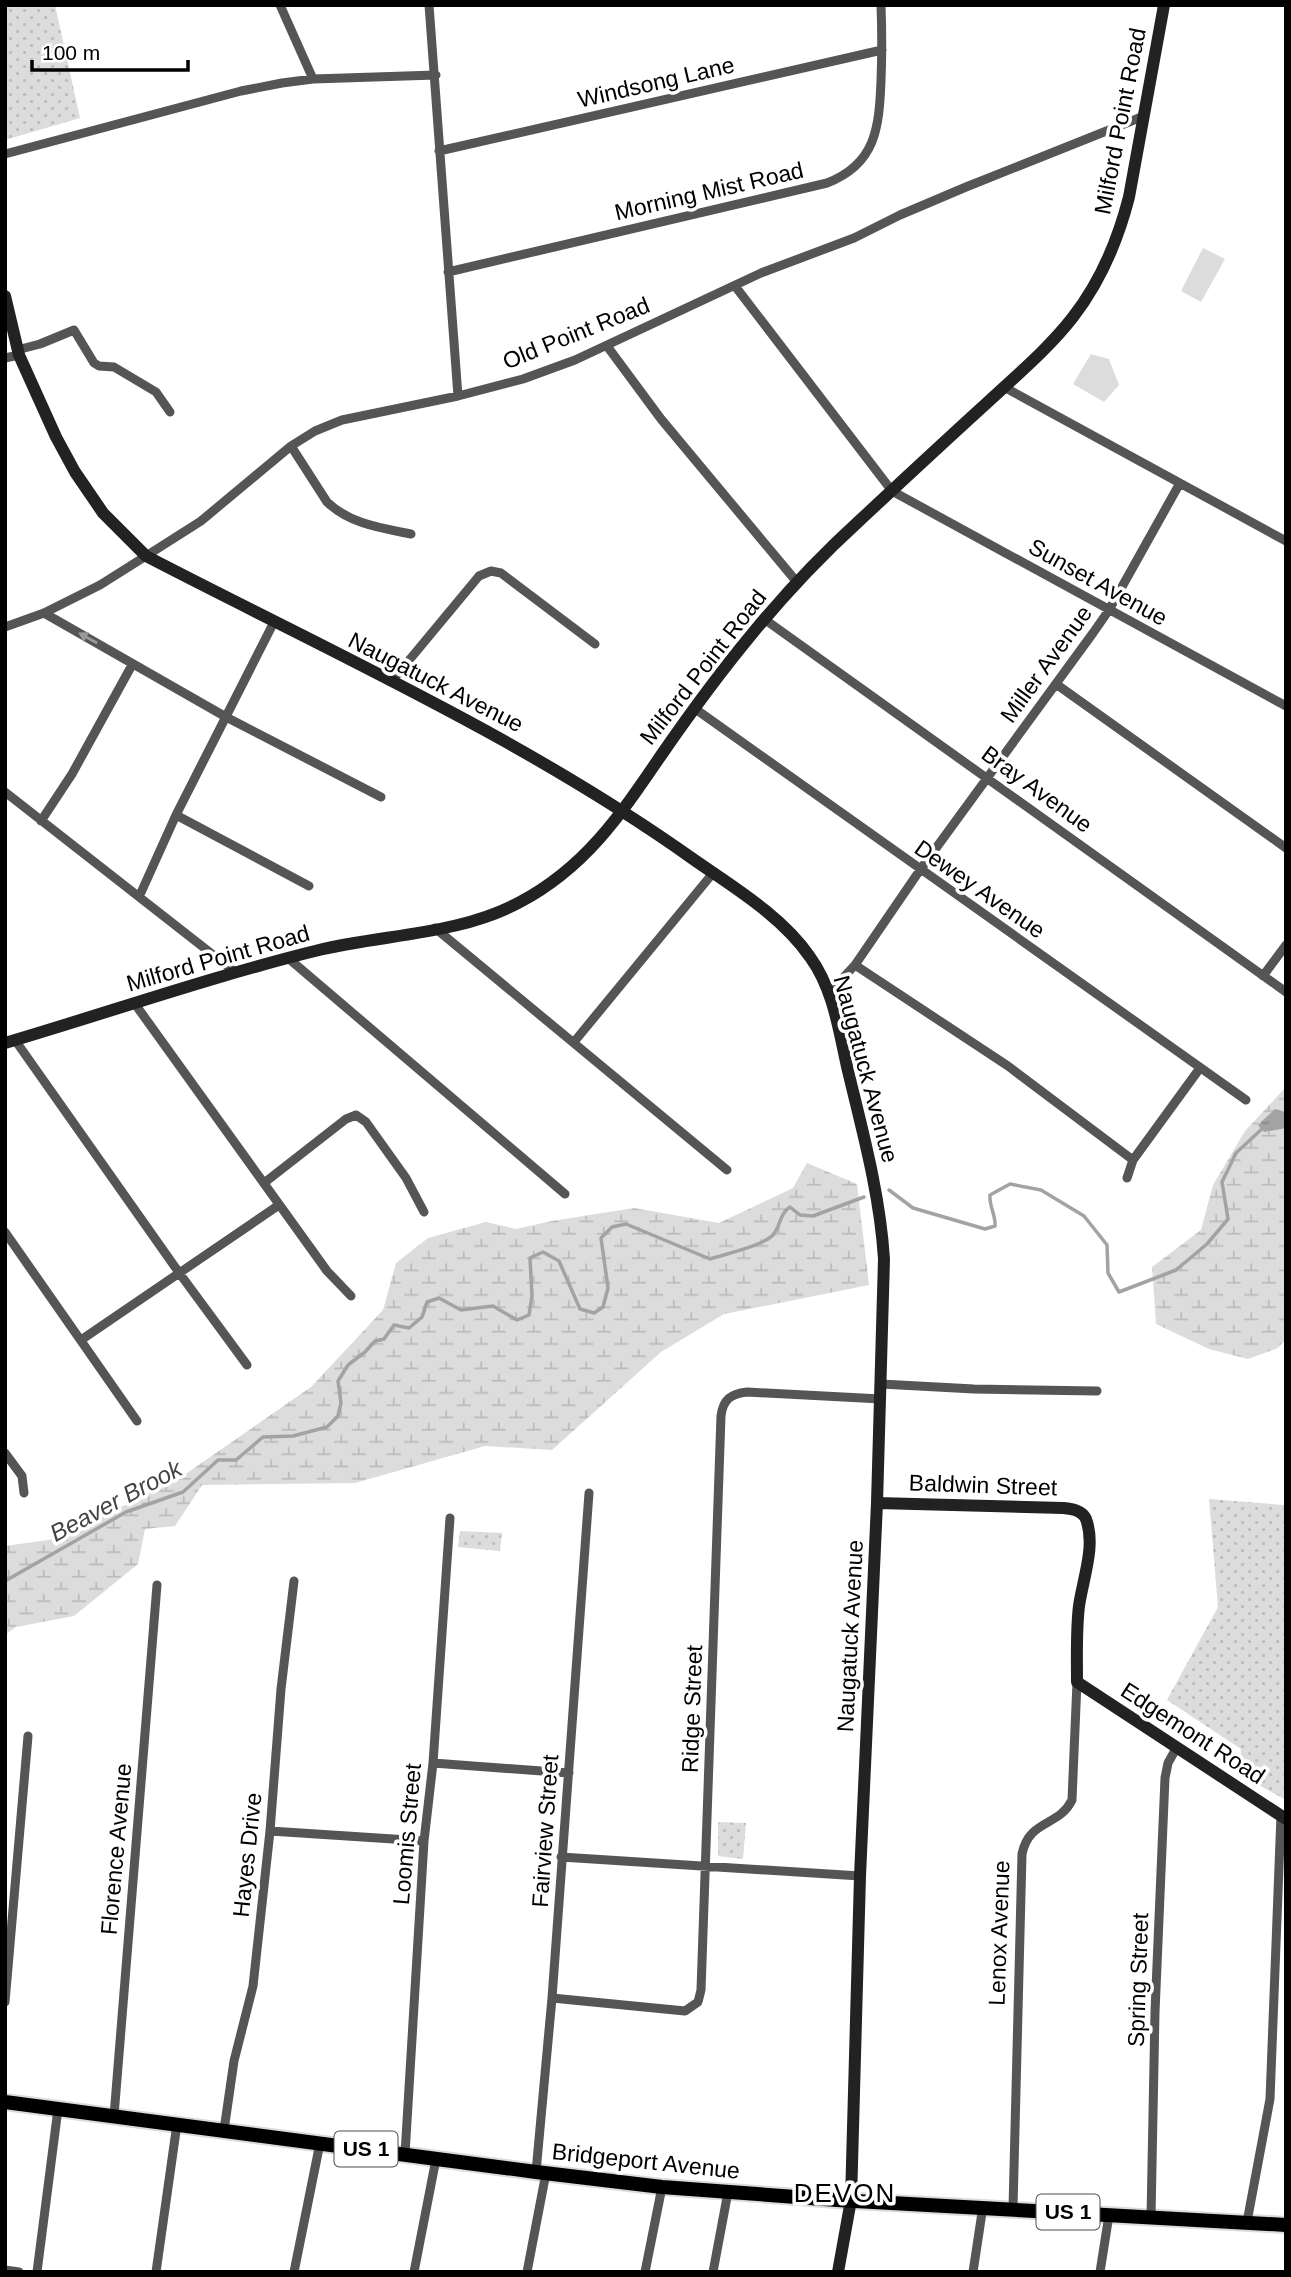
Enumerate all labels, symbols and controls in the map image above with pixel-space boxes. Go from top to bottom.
street label: Milford Point Road [1089,26,1151,216]
scale bar [32,28,187,72]
text: 100 m [42,41,100,64]
street label: Windsong Lane [575,51,737,113]
street label: Morning Mist Road [612,157,806,225]
street label: Old Point Road [499,292,653,374]
street label: Sunset Avenue [1024,533,1172,631]
street label: Milford Point Road [635,584,771,750]
street label: Miller Avenue [995,601,1097,727]
street label: Naugatuck Avenue [344,627,528,737]
one-way arrow [79,632,98,644]
street label: Bray Avenue [977,740,1097,838]
street label: Dewey Avenue [910,834,1050,944]
street label: Milford Point Road [123,919,313,997]
street label: Naugatuck Avenue [829,973,903,1165]
water label: Beaver Brook [45,1454,188,1547]
street label: Baldwin Street [908,1469,1058,1501]
street label: Naugatuck Avenue [832,1539,868,1733]
street label: Ridge Street [677,1644,707,1773]
street label: Edgemont Road [1116,1677,1270,1789]
street label: Fairview Street [527,1753,563,1908]
street label: Florence Avenue [96,1762,136,1936]
street label: Loomis Street [388,1762,426,1906]
street label: Hayes Drive [228,1791,266,1919]
street label: Lenox Avenue [983,1860,1015,2006]
street label: Spring Street [1123,1912,1153,2048]
road number: US 1 [334,2132,398,2166]
street label: Bridgeport Avenue [551,2138,741,2184]
district label: DEVON [794,2178,896,2208]
road number: US 1 [1036,2194,1100,2230]

